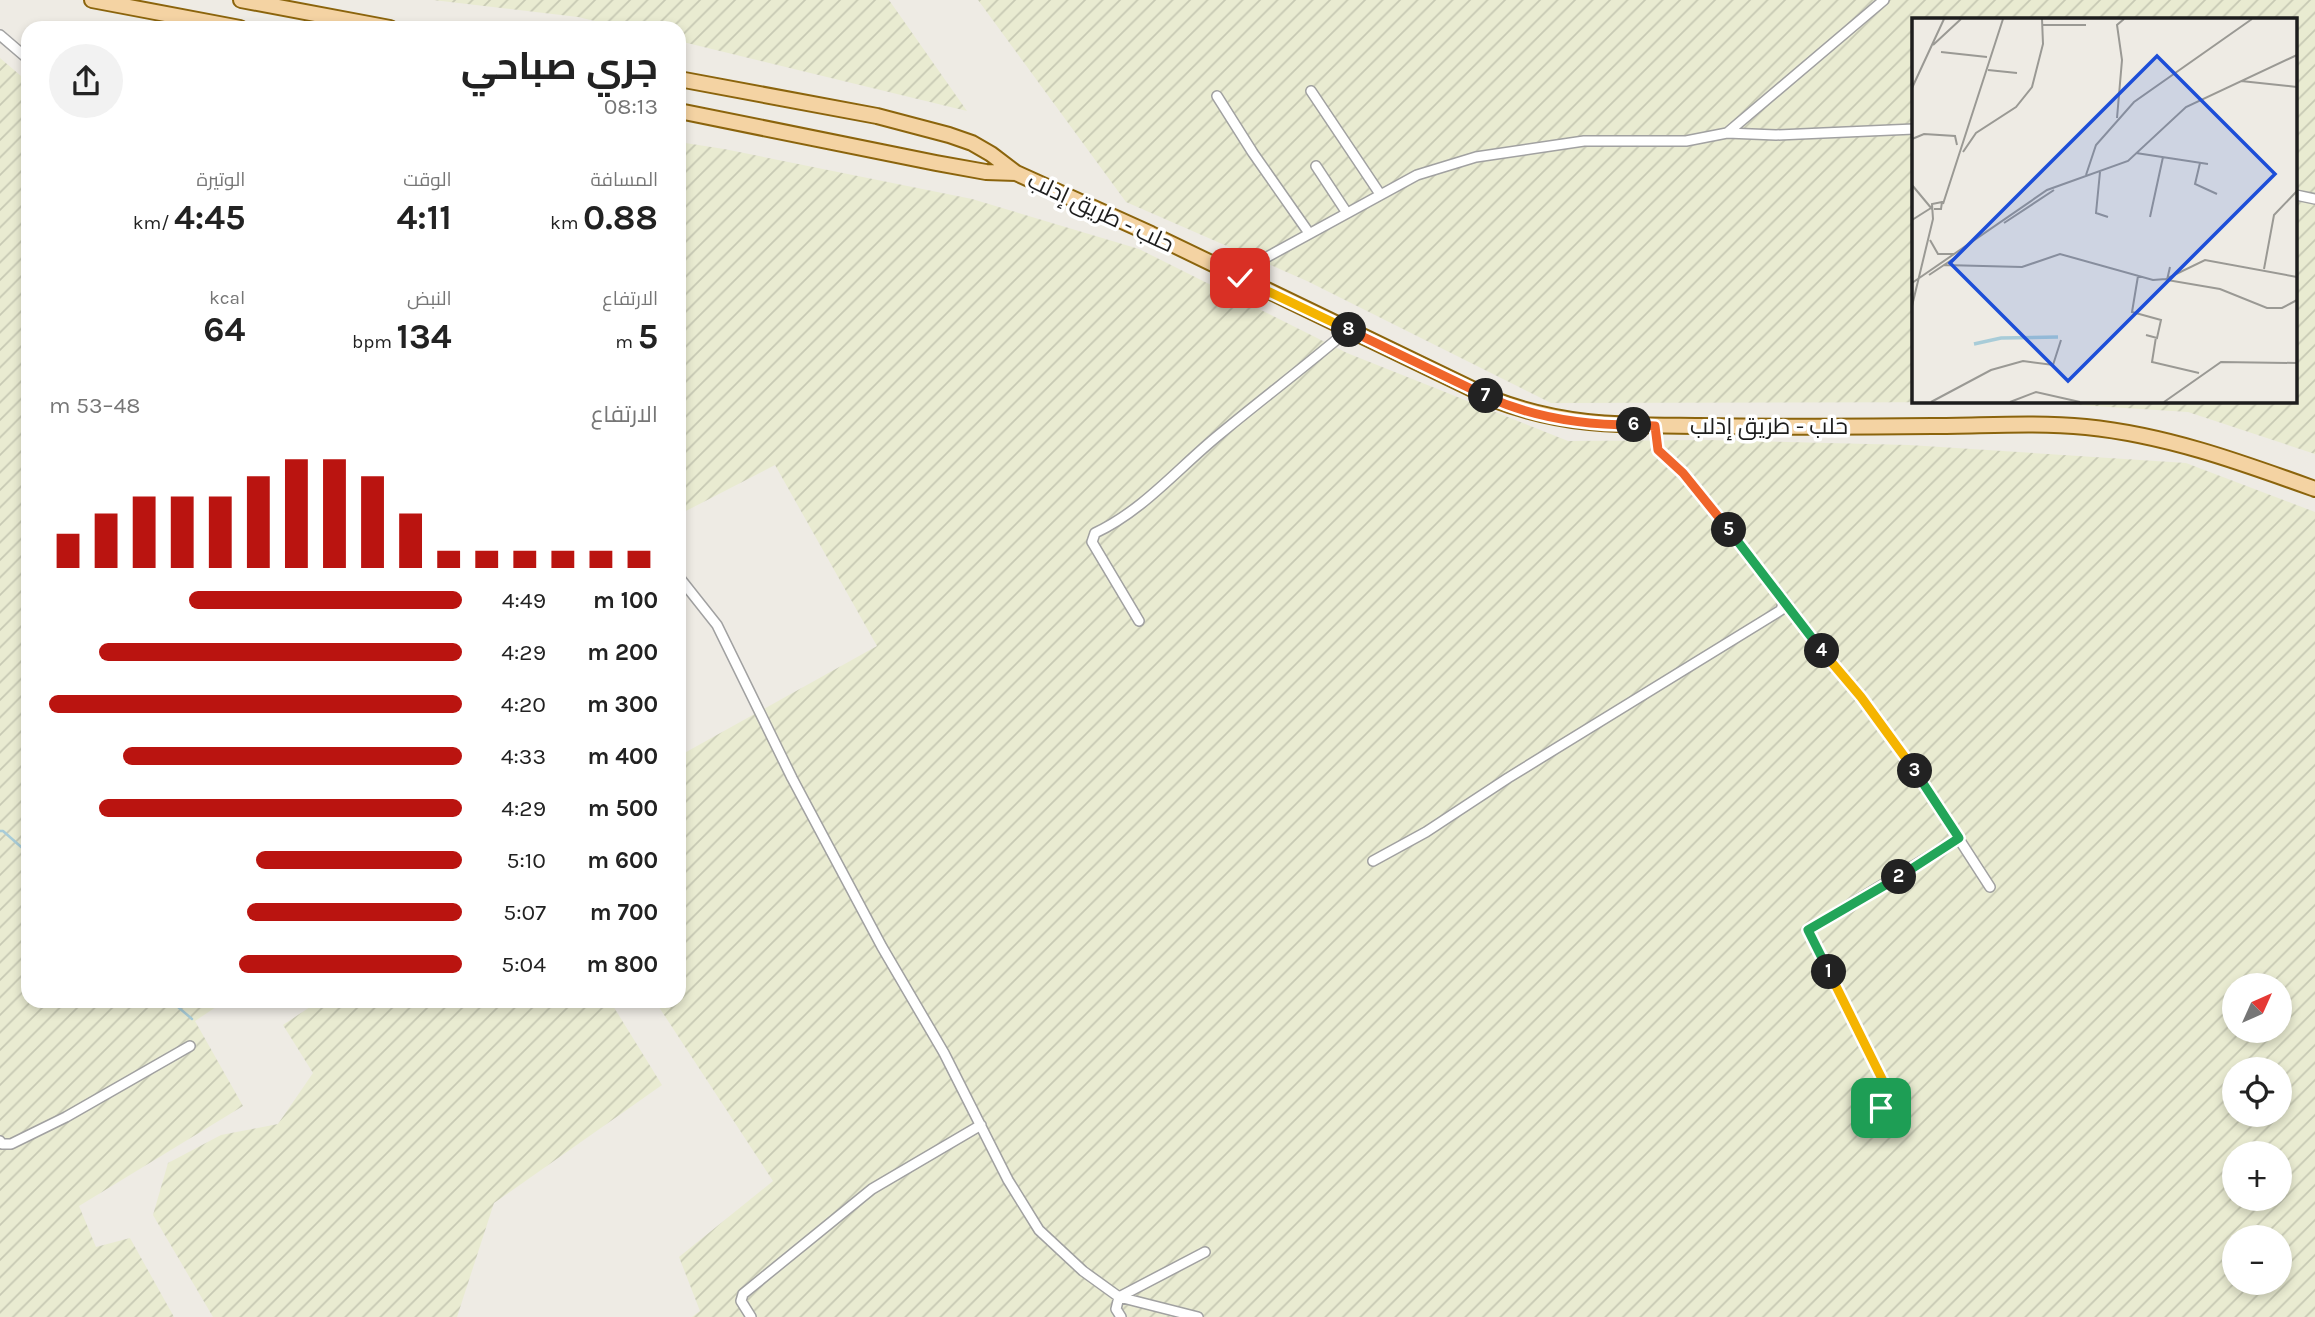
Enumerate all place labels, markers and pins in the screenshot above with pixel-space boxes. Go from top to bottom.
pin [1210,248,1270,308]
pin: 8 [1332,312,1366,348]
pin: 7 [1468,378,1504,414]
pin: 6 [1616,408,1652,442]
pin: 5 [1712,512,1746,548]
pin: 4 [1804,634,1840,668]
pin: 3 [1898,754,1932,788]
pin: 2 [1882,860,1916,894]
pin: 1 [1812,954,1846,990]
pin [1851,1078,1911,1138]

